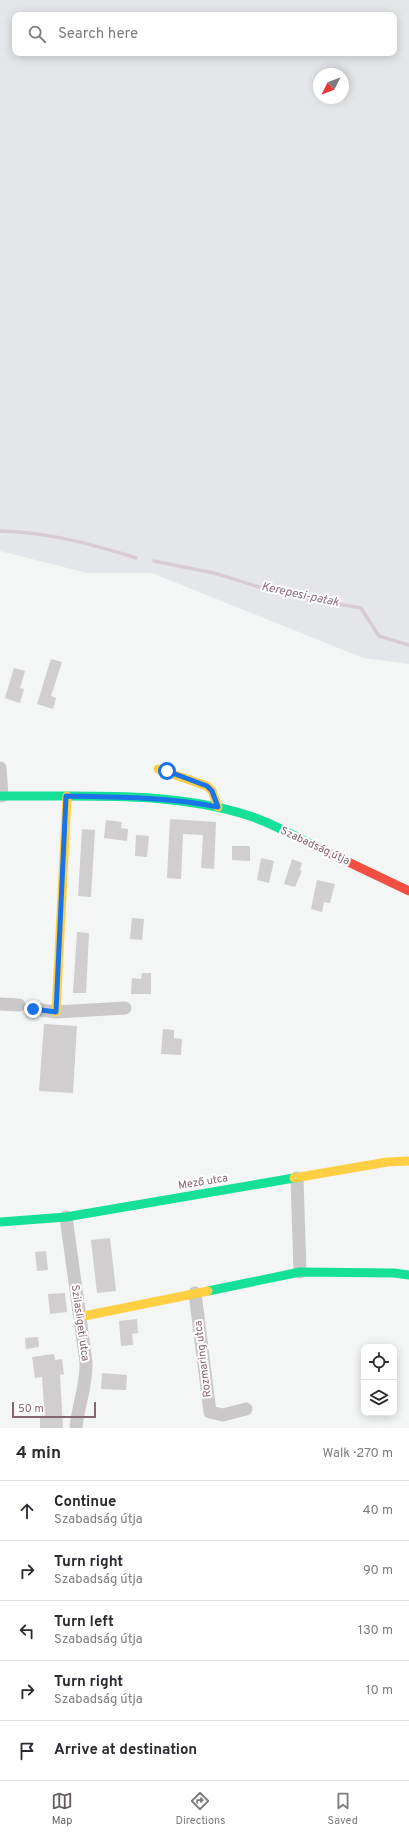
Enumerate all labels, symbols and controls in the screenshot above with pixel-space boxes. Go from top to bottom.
search box [12,12,397,56]
icon: search [26,23,48,45]
text: Search here [58,25,138,44]
north arrow [313,68,349,104]
water label: Kerepesi-patak [260,579,341,611]
route start [158,762,176,780]
street label: Szabadság útja [278,824,352,868]
route end [24,1000,42,1018]
street label: Mező utca [177,1171,229,1193]
street label: Szilasligeti utca [68,1284,92,1362]
street label: Rozmaring utca [191,1319,215,1398]
map controls [361,1344,397,1416]
button: locate [361,1344,397,1380]
button: layers [361,1380,397,1416]
scale bar [12,1400,96,1419]
text: 50 m [18,1402,44,1416]
text: 4 min [16,1443,61,1465]
text: Walk · 270 m [323,1446,393,1462]
text: Continue [54,1493,116,1512]
icon: ahead [16,1500,38,1522]
text: 40 m [363,1503,393,1519]
text: Szabadság útja [54,1512,143,1528]
text: Turn right [54,1553,123,1572]
icon: right [16,1560,38,1582]
text: 90 m [363,1563,393,1579]
text: Szabadság útja [54,1572,143,1588]
text: Turn left [54,1613,114,1632]
icon: left [16,1620,38,1642]
text: 130 m [358,1623,393,1639]
text: Szabadság útja [54,1632,143,1648]
text: Turn right [54,1673,123,1692]
icon: right [16,1680,38,1702]
text: 10 m [366,1683,393,1699]
text: Szabadság útja [54,1692,143,1708]
icon: arrive [16,1740,38,1762]
text: Arrive at destination [54,1741,197,1760]
tab: Map [51,1790,73,1828]
tab: Directions [175,1790,225,1828]
tab: Saved [328,1790,358,1828]

